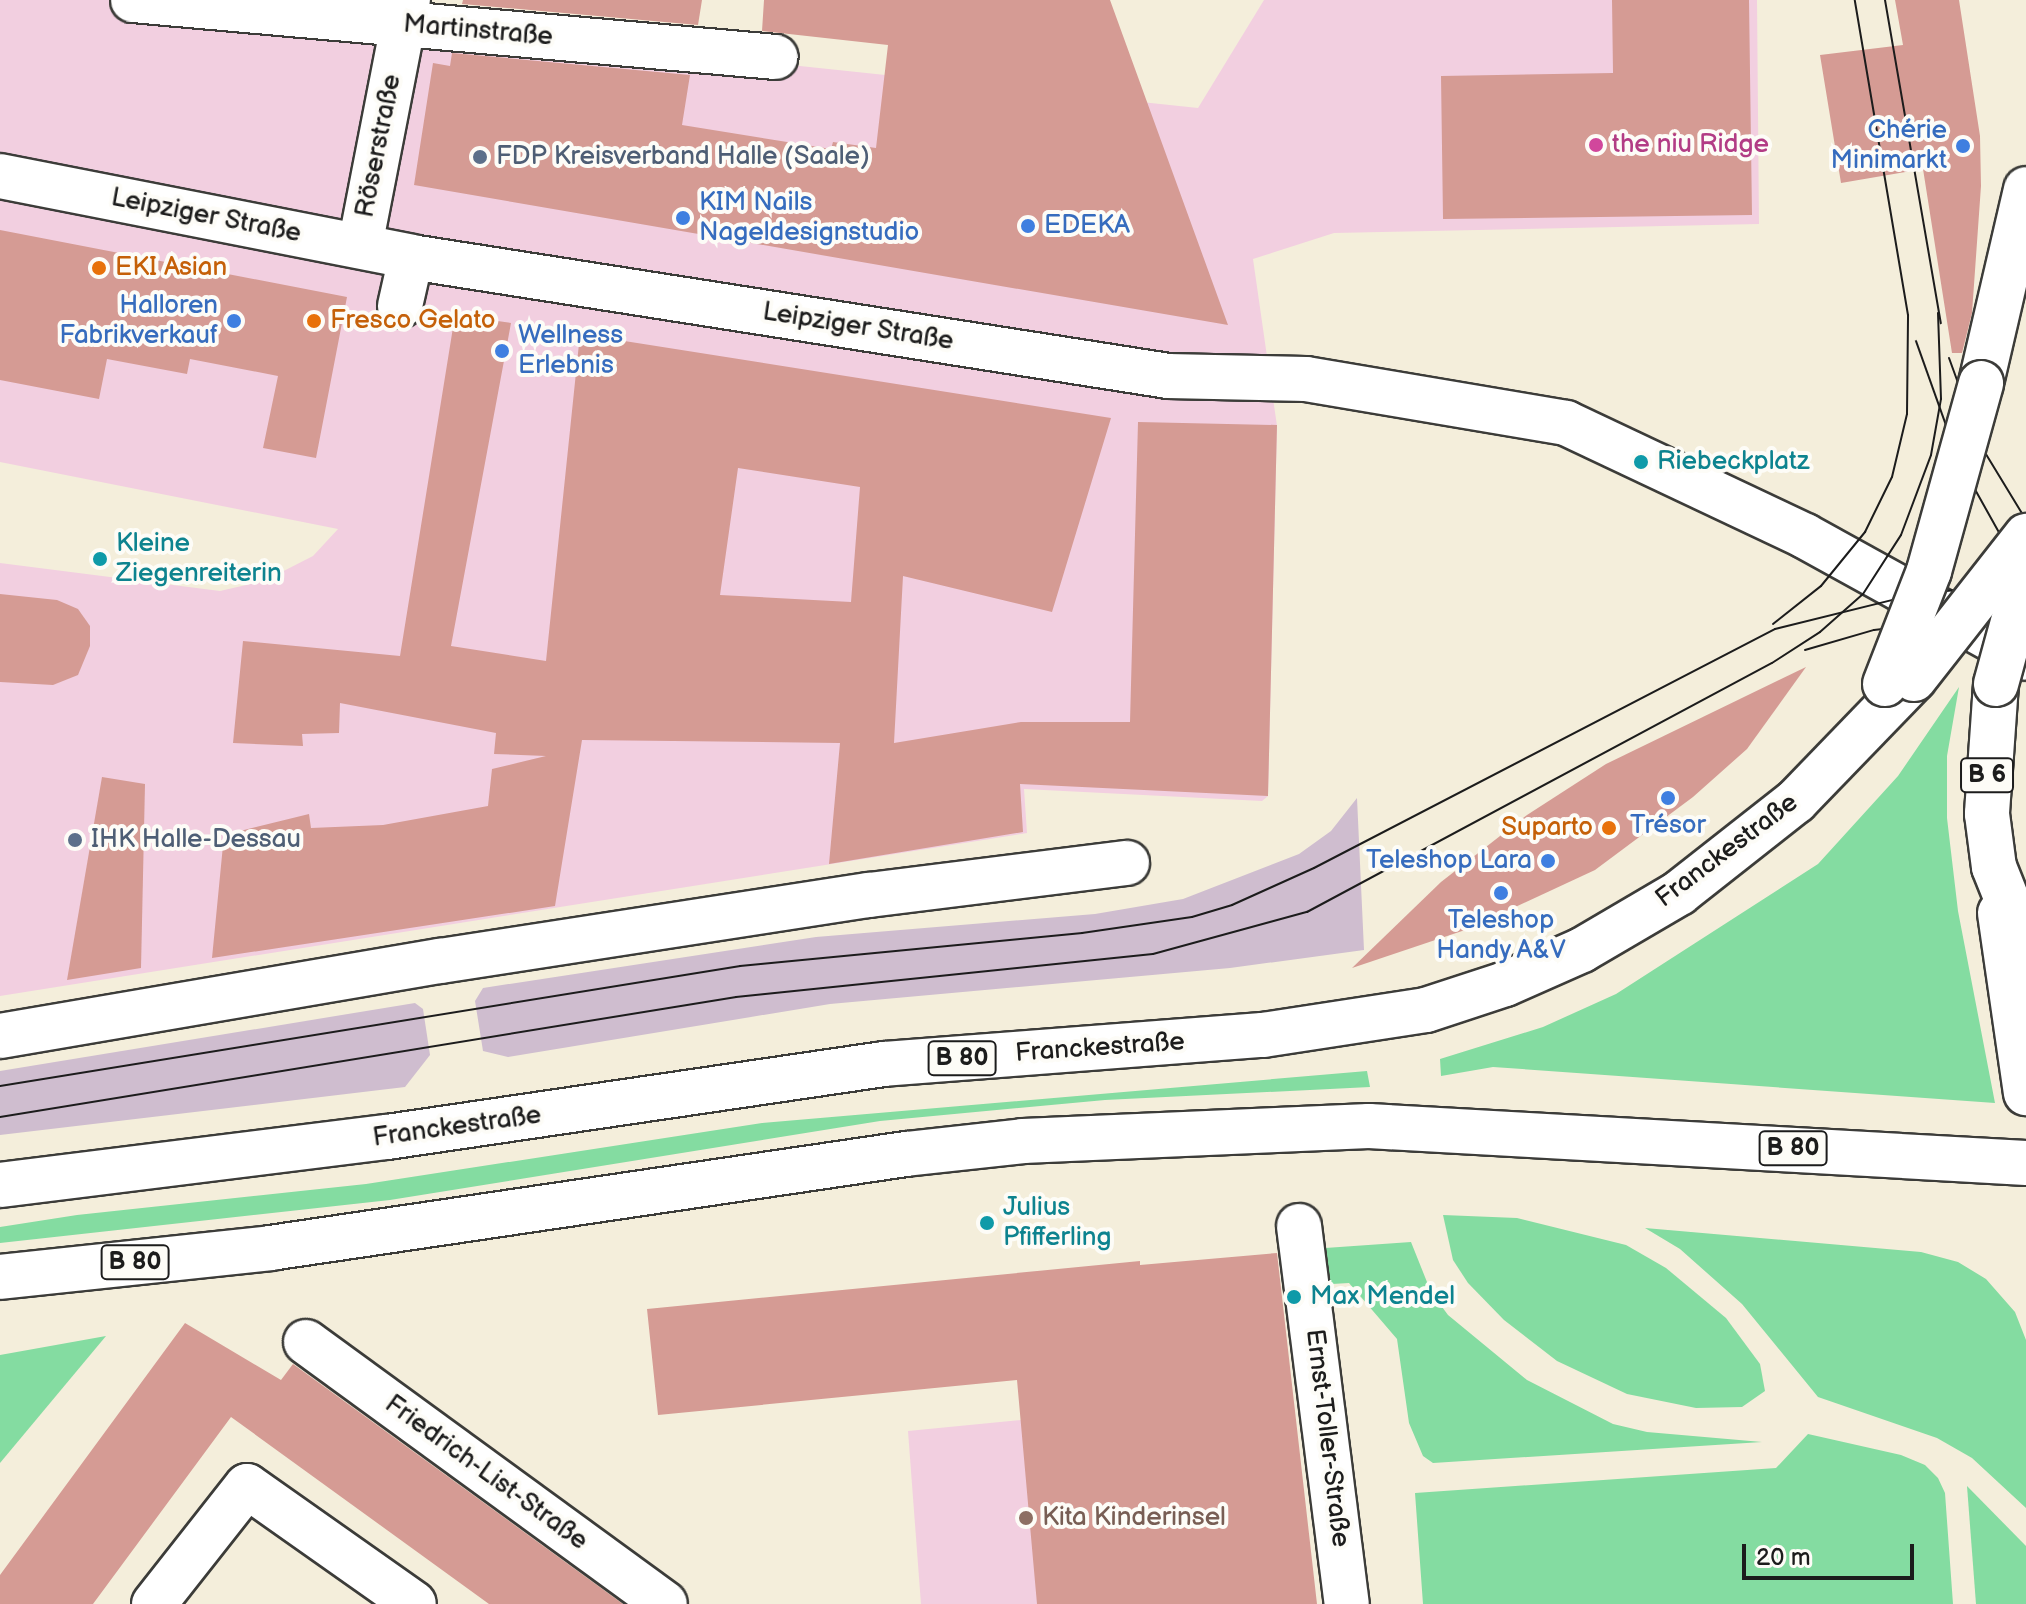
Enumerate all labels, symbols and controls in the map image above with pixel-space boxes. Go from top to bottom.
street label: Martinstraße [402,9,554,53]
street label: Röserstraße [350,72,408,220]
place label: Chérie Minimarkt [1831,115,1947,176]
place label: the niu Ridge [1612,129,1769,161]
marker: the niu Ridge [1587,136,1605,154]
marker: Chérie Minimarkt [1954,137,1972,155]
place label: FDP Kreisverband Halle (Saale) [496,141,870,173]
marker: FDP Kreisverband Halle (Saale) [471,148,489,166]
street label: Leipziger Straße [108,182,304,250]
place label: KIM Nails Nageldesignstudio [699,187,919,248]
marker: KIM Nails Nageldesignstudio [674,209,692,227]
place label: EDEKA [1044,210,1130,242]
marker: EDEKA [1019,217,1037,235]
place label: EKI Asian [115,252,227,284]
marker: EKI Asian [90,259,108,277]
place label: Halloren Fabrikverkauf [59,290,218,352]
street label: Leipziger Straße [760,296,956,358]
place label: Fresco Gelato [330,305,495,337]
marker: Halloren Fabrikverkauf [225,312,243,330]
marker: Fresco Gelato [305,312,323,330]
place label: Wellness Erlebnis [518,320,623,382]
marker: Wellness Erlebnis [493,342,511,360]
place label: Riebeckplatz [1657,446,1809,478]
marker: Riebeckplatz [1632,453,1650,471]
place label: Kleine Ziegenreiterin [116,528,282,590]
marker: Kleine Ziegenreiterin [91,550,109,568]
road number: B 6 [1959,755,2015,795]
street label: Franckestraße [1650,787,1804,915]
marker: Trésor [1659,789,1677,807]
place label: Trésor [1630,810,1706,842]
place label: Suparto [1501,812,1593,844]
marker: Suparto [1600,819,1618,837]
place label: IHK Halle-Dessau [91,824,301,856]
marker: IHK Halle-Dessau [66,831,84,849]
place label: Teleshop Lara [1366,845,1532,877]
marker: Teleshop Lara [1539,852,1557,870]
marker: Teleshop Handy A&V [1492,884,1510,902]
place label: Teleshop Handy A&V [1435,905,1567,966]
street label: Franckestraße [1014,1027,1186,1069]
road number: B 80 [926,1038,998,1078]
street label: Franckestraße [371,1100,543,1154]
road number: B 80 [1757,1128,1829,1168]
place label: Julius Pfifferling [1003,1192,1111,1254]
marker: Julius Pfifferling [978,1214,996,1232]
road number: B 80 [99,1242,171,1282]
place label: Max Mendel [1310,1281,1455,1313]
marker: Max Mendel [1285,1288,1303,1306]
street label: Ernst-Toller-Straße [1298,1327,1356,1549]
street label: Friedrich-List-Straße [378,1389,594,1557]
place label: Kita Kinderinsel [1042,1502,1226,1534]
marker: Kita Kinderinsel [1017,1509,1035,1527]
scale bar [1746,1528,1918,1578]
text: 20 m [1756,1543,1811,1572]

